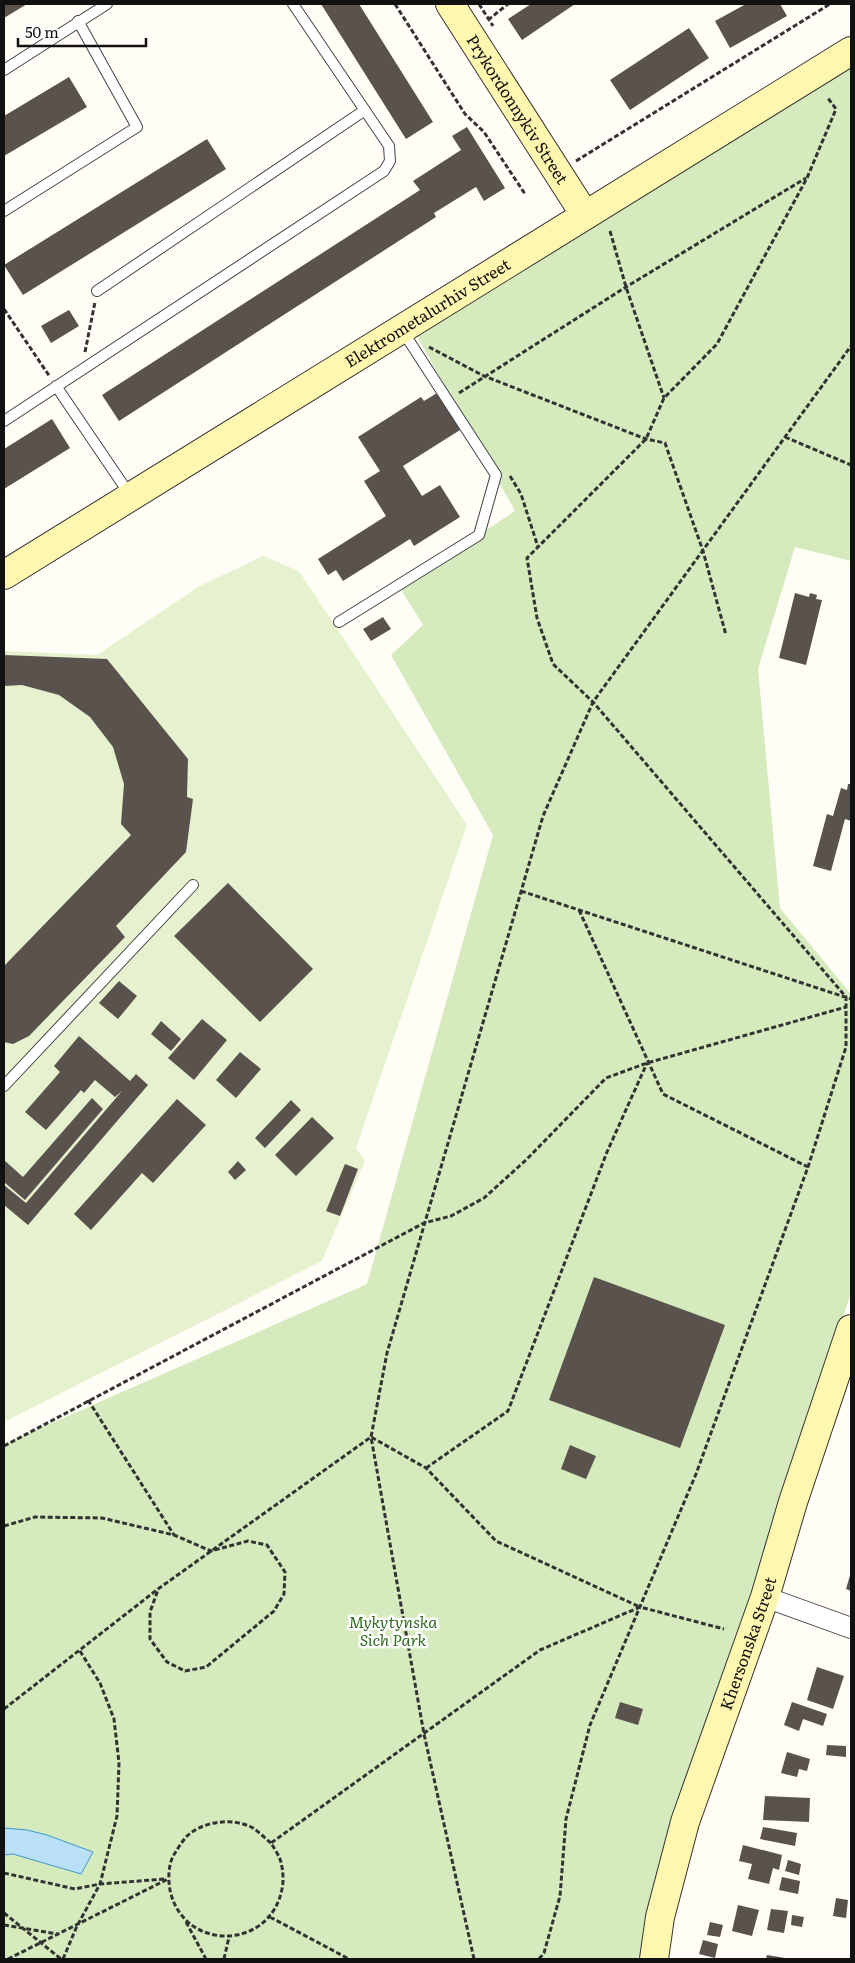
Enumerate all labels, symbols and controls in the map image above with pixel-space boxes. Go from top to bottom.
scale bar [18,15,145,47]
text: 50 m [25,20,59,43]
street label: Prykordonnykiv Street [461,29,575,189]
street label: Elektrometalurhiv Street [340,251,515,373]
street label: Khersonska Street [713,1573,781,1713]
park label: Mykytynska Sich Park [349,1609,438,1651]

